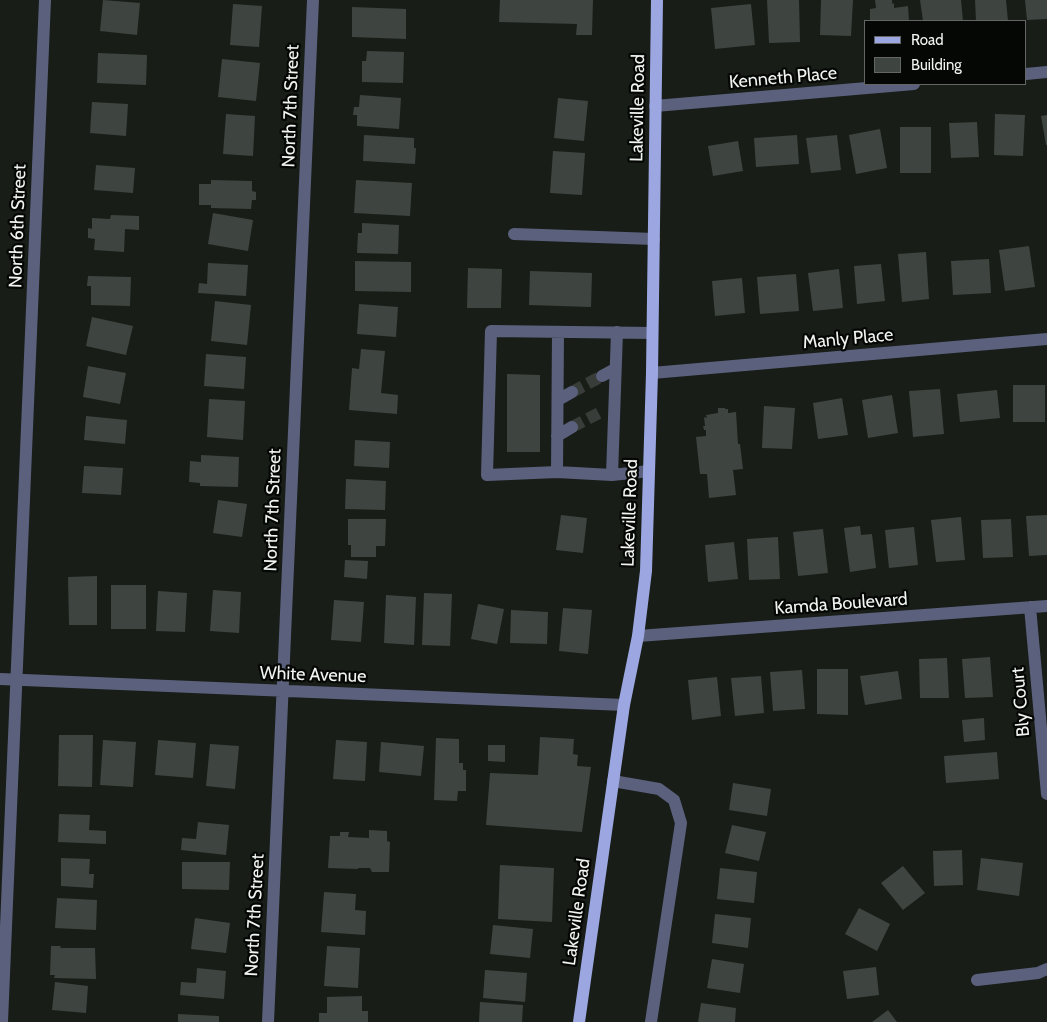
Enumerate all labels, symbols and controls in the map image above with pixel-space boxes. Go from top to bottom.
legend [864,20,1027,85]
text: Road [911,31,944,49]
street label: North 7th Street [278,44,304,168]
street label: Lakeville Road [626,54,650,162]
text: Building [911,56,962,74]
street label: Kenneth Place [728,63,838,93]
street label: North 6th Street [5,164,31,288]
street label: Manly Place [802,324,894,354]
street label: North 7th Street [260,448,286,572]
street label: Lakeville Road [617,459,643,567]
street label: Kamda Boulevard [774,589,908,619]
street label: White Avenue [259,662,367,688]
street label: Bly Court [1007,666,1035,738]
street label: North 7th Street [241,853,269,977]
street label: Lakeville Road [559,857,595,967]

